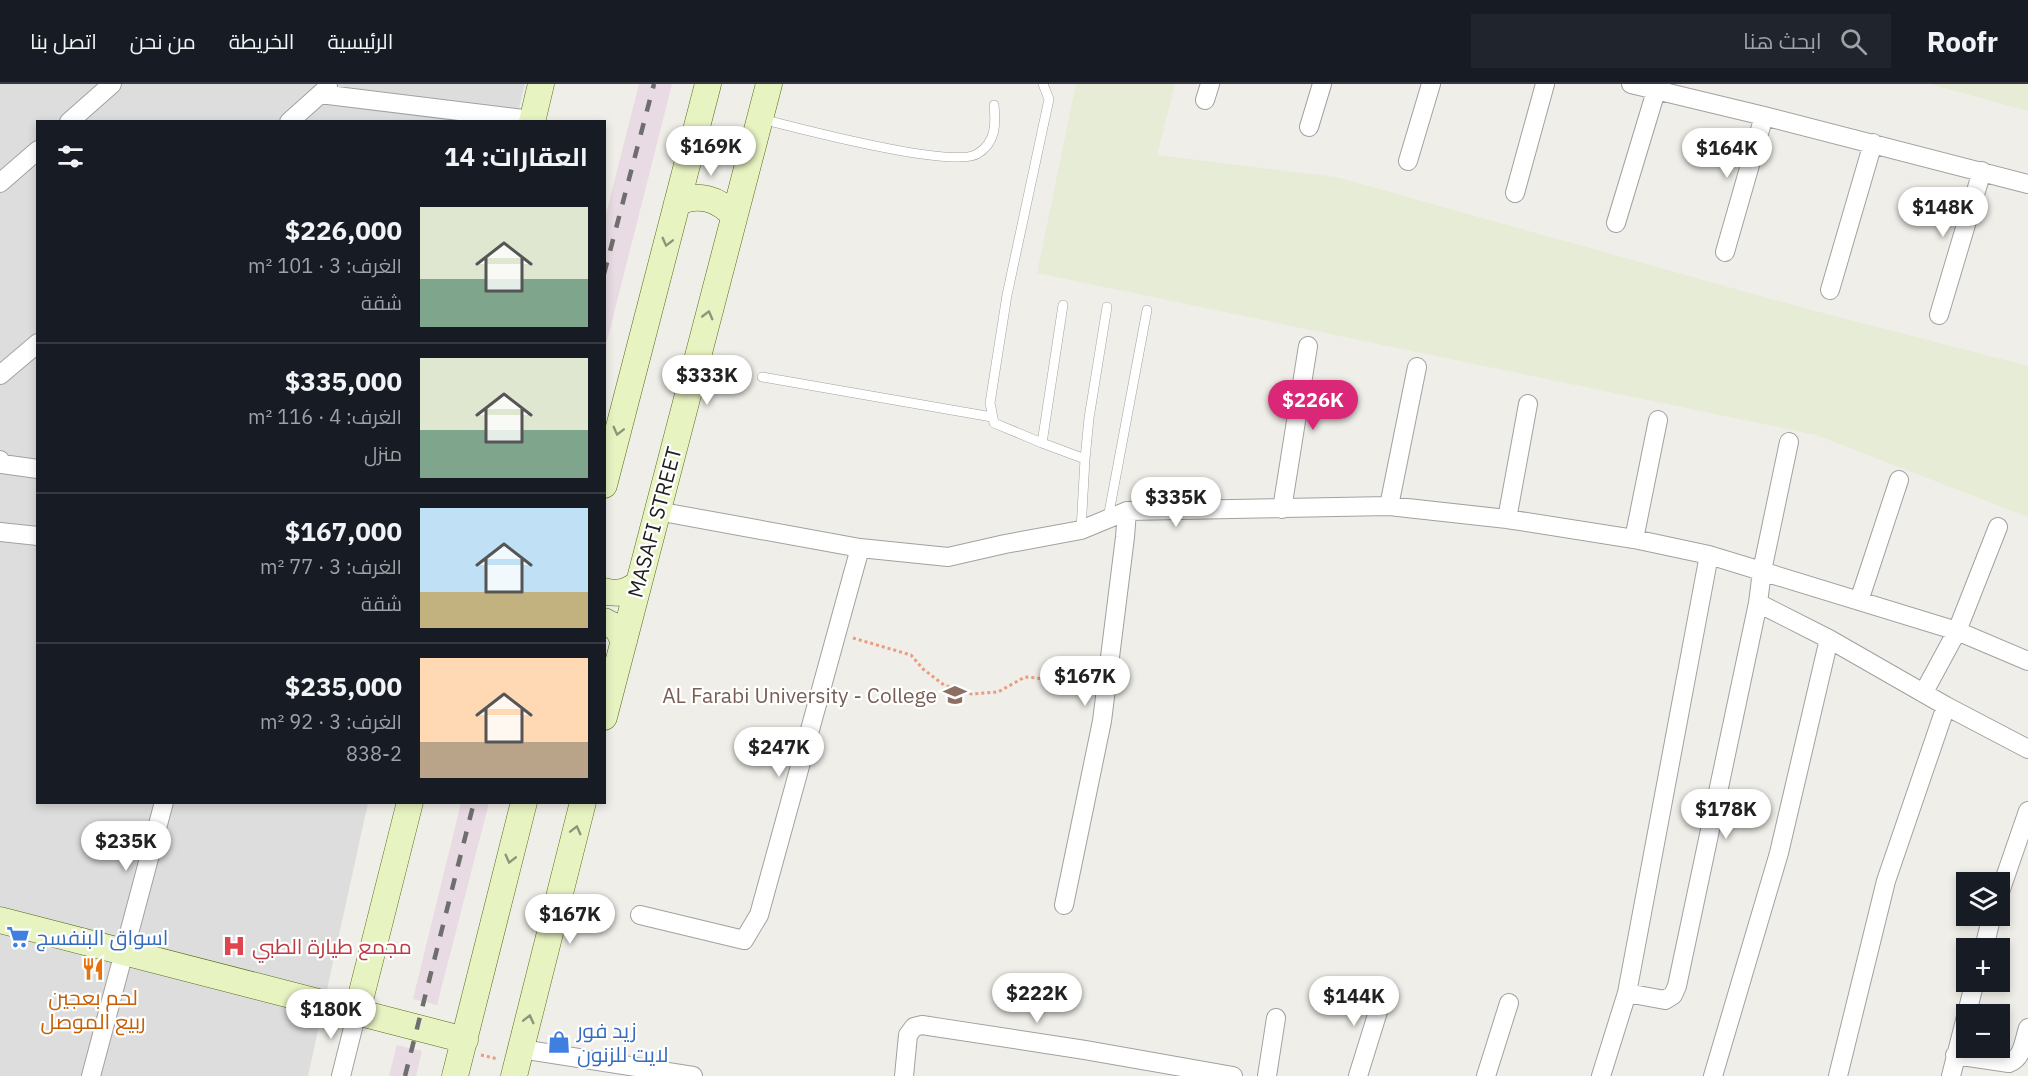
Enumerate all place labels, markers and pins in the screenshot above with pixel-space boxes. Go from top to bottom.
pin: $169K [669,126,753,177]
pin: $164K [1685,128,1769,179]
pin: $148K [1901,187,1985,238]
pin: $333K [665,355,749,406]
pin: $226K [1271,380,1355,431]
pin: $335K [1134,477,1218,528]
pin: $167K [1043,656,1127,707]
place label: AL Farabi University - College [662,681,937,709]
school or university icon: AL Farabi University - College [942,682,968,708]
pin: $247K [737,727,821,778]
pin: $178K [1684,789,1768,840]
pin: $235K [84,821,168,872]
pin: $167K [528,894,612,945]
place label: اسواق البنفسج [36,923,168,952]
supermarket icon: اسواق البنفسج [5,924,31,950]
place label: مجمع طيارة الطبي [252,932,412,963]
hospital icon: مجمع طيارة الطبي [221,933,247,959]
restaurant icon: لحم بعجين ربيع الموصل [80,956,106,982]
pin: $222K [995,973,1079,1024]
pin: $144K [1312,976,1396,1027]
place label: لحم بعجين ربيع الموصل [40,983,146,1036]
pin: $180K [289,989,373,1040]
place label: زيد فور لايت للزنون [576,1016,669,1068]
shop icon: زيد فور لايت للزنون [546,1029,572,1055]

